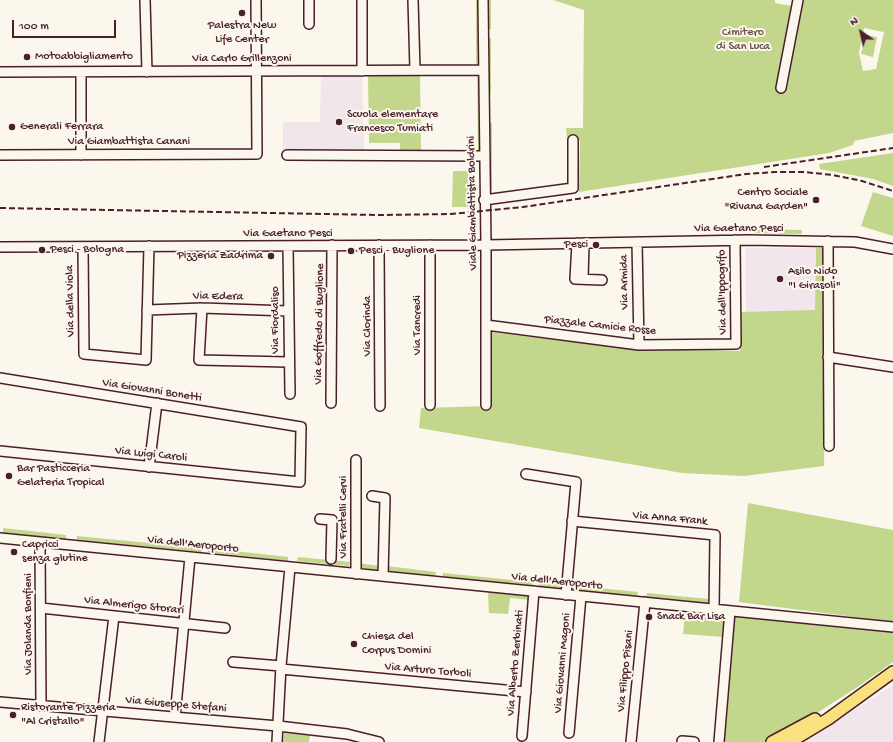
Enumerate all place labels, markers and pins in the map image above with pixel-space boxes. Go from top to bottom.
marker: Palestra New Life Center [237,8,247,18]
place label: Palestra New Life Center [208,19,276,47]
place label: Motoabbigliamento [35,50,133,64]
marker: Motoabbigliamento [22,52,32,62]
place label: Scuola elementare Francesco Tumiati [347,108,438,136]
marker: Scuola elementare Francesco Tumiati [334,117,344,127]
place label: Generali Ferrara [20,120,103,134]
marker: Generali Ferrara [7,122,17,132]
place label: Centro Sociale "Rivana Garden" [725,186,808,214]
marker: Centro Sociale "Rivana Garden" [811,195,821,205]
place label: Pesci [564,238,588,252]
marker: Pesci [591,240,601,250]
place label: Pesci - Bologna [50,243,124,257]
place label: Pesci - Buglione [359,244,434,258]
marker: Pesci - Bologna [37,245,47,255]
marker: Pesci - Buglione [346,246,356,256]
place label: Pizzeria Zadrima [177,249,263,263]
marker: Pizzeria Zadrima [266,251,276,261]
place label: Asilo Nido "I Girasoli" [788,265,841,293]
marker: Asilo Nido "I Girasoli" [775,274,785,284]
place label: Bar Pasticceria Gelateria Tropical [17,462,104,490]
marker: Bar Pasticceria Gelateria Tropical [4,471,14,481]
place label: Capricci senza glutine [22,538,88,566]
marker: Capricci senza glutine [9,547,19,557]
place label: Snack Bar Lisa [657,610,725,624]
marker: Snack Bar Lisa [644,612,654,622]
place label: Chiesa del Corpus Domini [362,630,431,658]
marker: Chiesa del Corpus Domini [349,639,359,649]
place label: Ristorante Pizzeria "Al Cristallo" [21,701,115,729]
marker: Ristorante Pizzeria "Al Cristallo" [8,710,18,720]

